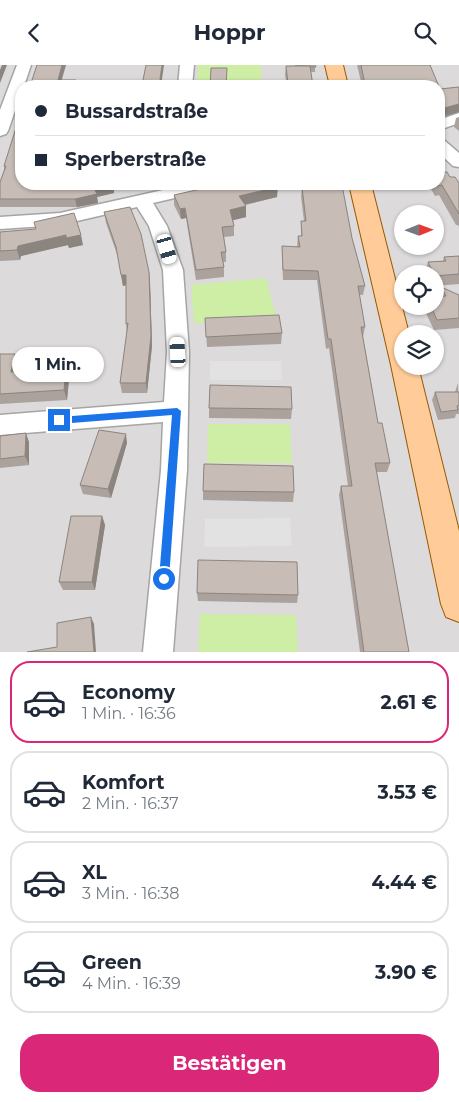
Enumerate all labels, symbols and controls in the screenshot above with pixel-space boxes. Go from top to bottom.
icon: back [20,19,48,47]
text: Hoppr [193,19,266,46]
icon: search [411,19,439,47]
text: Bussardstraße [65,100,208,123]
text: Sperberstraße [65,148,206,171]
north arrow [394,205,444,255]
map controls [394,205,444,375]
car [155,233,178,265]
button: locate [394,265,444,315]
button: layers [394,325,444,375]
car [169,337,186,367]
callout: 1 Min. [13,347,105,383]
text: 1 Min. [35,355,81,374]
route end [48,409,70,431]
route start [153,568,175,590]
icon: car [22,680,67,725]
text: Economy [82,681,175,704]
text: 2.61 € [381,691,437,714]
text: 1 Min. · 16:36 [82,704,176,723]
icon: car [22,770,67,815]
text: Komfort [82,771,164,794]
text: 3.53 € [378,781,437,804]
text: 2 Min. · 16:37 [82,794,179,813]
icon: car [22,860,67,905]
text: XL [82,861,107,884]
text: 4.44 € [372,871,437,894]
text: 3 Min. · 16:38 [82,884,180,903]
icon: car [22,950,67,995]
text: Green [82,951,142,974]
text: 3.90 € [375,961,437,984]
text: 4 Min. · 16:39 [82,974,181,993]
button: Bestätigen [20,1034,439,1092]

